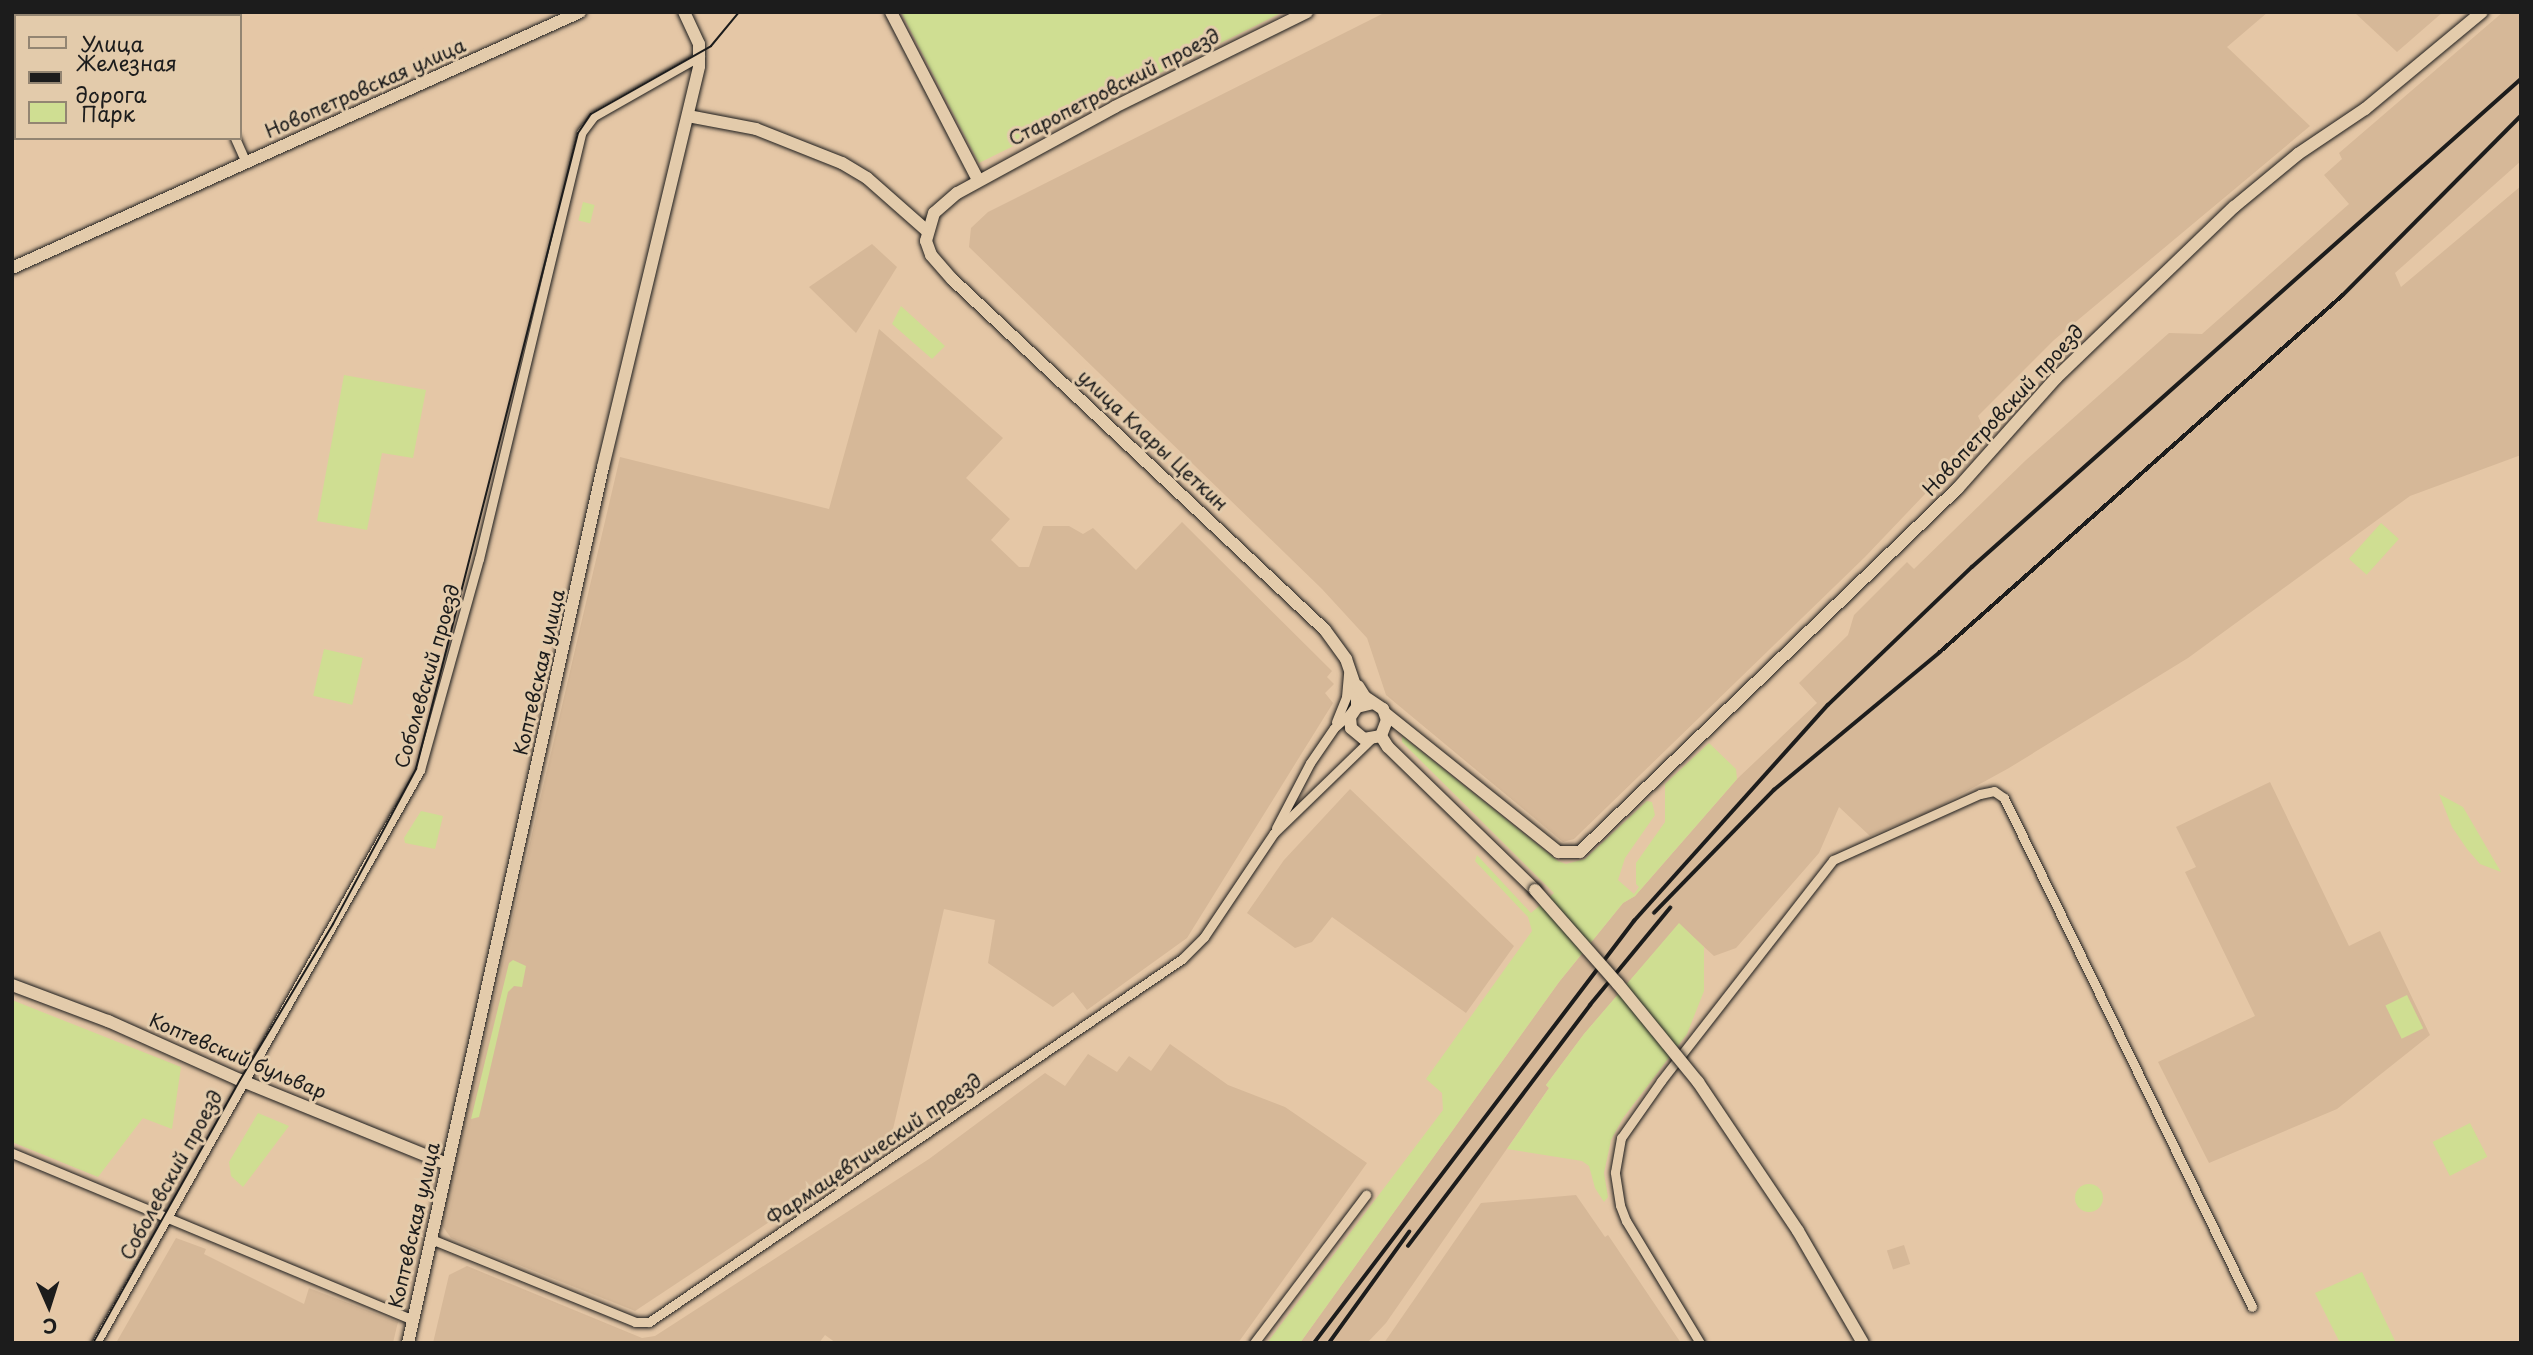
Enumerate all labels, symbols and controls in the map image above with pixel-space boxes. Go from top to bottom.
legend [14,14,242,140]
street label: Старопетровский проезд [1005,24,1223,150]
text: Улица [81,27,144,59]
street label: Новопетровская улица [261,33,469,143]
text: Железная дорога [76,46,177,110]
text: Парк [81,97,135,129]
street label: Новопетровский проезд [1918,320,2088,500]
street label: улица Клары Цеткин [1073,365,1233,515]
street label: Соболевский проезд [390,581,464,771]
street label: Коптевская улица [509,586,569,758]
street label: Коптевский бульвар [146,1008,330,1104]
street label: Фармацевтический проезд [762,1068,986,1230]
street label: Соболевский проезд [115,1086,227,1264]
street label: Коптевская улица [384,1139,444,1311]
north arrow [14,1271,84,1341]
text: С [42,1313,58,1341]

